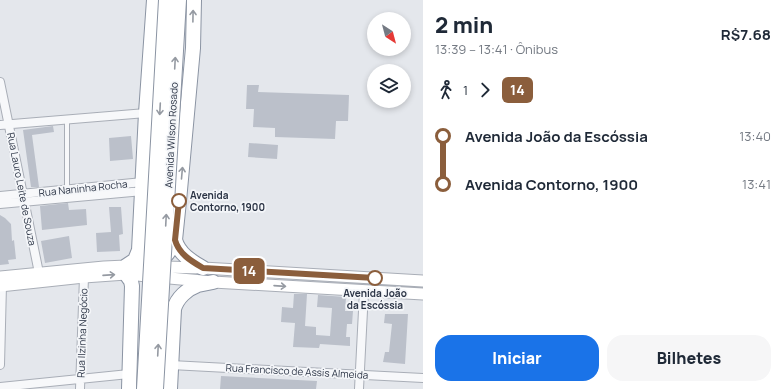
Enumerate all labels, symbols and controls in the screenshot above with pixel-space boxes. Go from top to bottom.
one-way arrow [189,10,197,23]
text: 2 min [435,10,493,40]
north arrow [367,12,411,56]
map controls [367,12,411,108]
text: R$7.68 [721,24,771,45]
text: 13:39 – 13:41 · Ônibus [435,40,558,58]
one-way arrow [171,57,179,70]
button: layers [367,64,411,108]
icon: walk [435,79,457,101]
icon: forward [474,79,496,101]
text: 14 [510,80,525,99]
text: 1 [463,81,468,99]
street label: Avenida Wilson Rosado [161,82,181,188]
one-way arrow [156,102,164,115]
text: Avenida João da Escóssia [465,126,648,147]
text: 13:40 [739,127,771,145]
street label: Rua Lauro Leite de Souza [4,131,40,247]
one-way arrow [178,167,185,180]
text: Avenida Contorno, 1900 [465,174,638,195]
text: 13:41 [742,175,771,193]
street label: Rua Naninha Rocha [38,176,128,200]
place label: Avenida Contorno, 1900 [190,188,265,214]
marker: Avenida Contorno, 1900 [171,193,187,209]
one-way arrow [162,214,169,227]
line badge: 14 [231,258,267,284]
text: 14 [242,261,256,280]
marker: Avenida João da Escóssia [367,270,383,286]
one-way arrow [102,272,115,279]
one-way arrow [273,283,286,290]
place label: Avenida João da Escóssia [343,286,407,312]
street label: Rua Ilzinha Negócio [73,288,91,378]
button: Iniciar [435,335,599,381]
button: Bilhetes [607,335,771,381]
one-way arrow [155,344,162,357]
street label: Rua Francisco de Assis Almeida [225,360,369,382]

